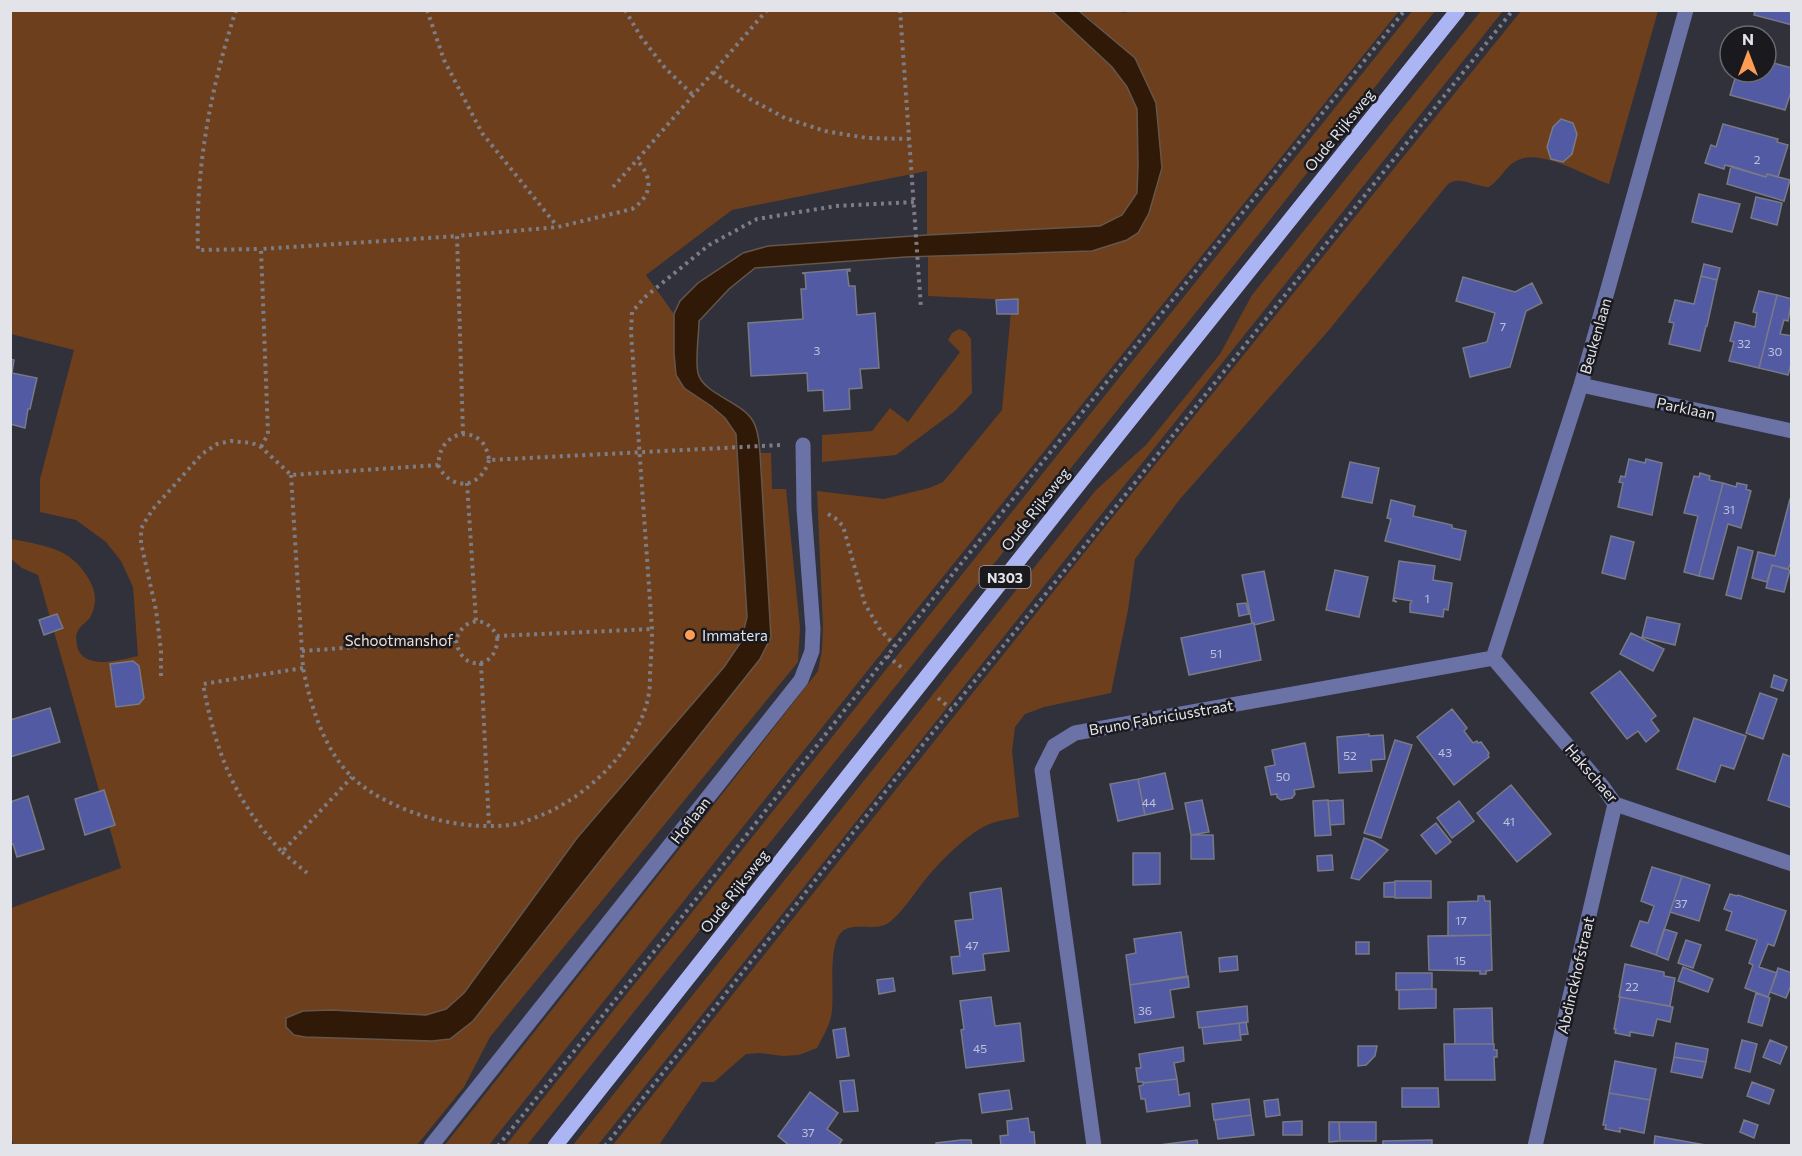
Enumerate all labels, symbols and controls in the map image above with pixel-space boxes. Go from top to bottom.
north arrow [1718,24,1778,84]
text: N [1742,29,1754,48]
street label: Oude Rijksweg [1300,85,1378,175]
house number: 2 [1754,152,1761,166]
street label: Beukenlaan [1576,296,1614,376]
house number: 7 [1500,319,1506,333]
house number: 32 [1737,336,1751,350]
house number: 3 [814,343,821,357]
house number: 30 [1768,344,1783,358]
street label: Parklaan [1655,393,1717,423]
street label: Oude Rijksweg [997,464,1073,554]
house number: 31 [1723,502,1735,516]
road number: N303 [980,566,1030,588]
house number: 1 [1424,591,1430,605]
place label: Immatera [702,626,768,644]
marker: Immatera [683,628,697,642]
park label: Schootmanshof [345,631,453,649]
house number: 51 [1210,646,1222,660]
street label: Bruno Fabriciusstraat [1087,695,1235,739]
street label: Hakschaer [1562,740,1622,806]
house number: 43 [1438,745,1452,759]
house number: 52 [1343,748,1357,762]
house number: 50 [1276,769,1291,783]
street label: Hoflaan [666,793,714,847]
house number: 44 [1142,795,1156,809]
house number: 41 [1503,814,1515,828]
street label: Oude Rijksweg [696,846,772,936]
house number: 37 [1674,896,1688,910]
house number: 17 [1455,913,1467,927]
street label: Abdinckhofstraat [1553,915,1597,1035]
house number: 47 [965,938,979,952]
house number: 15 [1454,953,1466,967]
house number: 22 [1625,979,1639,993]
house number: 36 [1138,1003,1152,1017]
house number: 45 [973,1041,987,1055]
house number: 37 [801,1125,815,1139]

